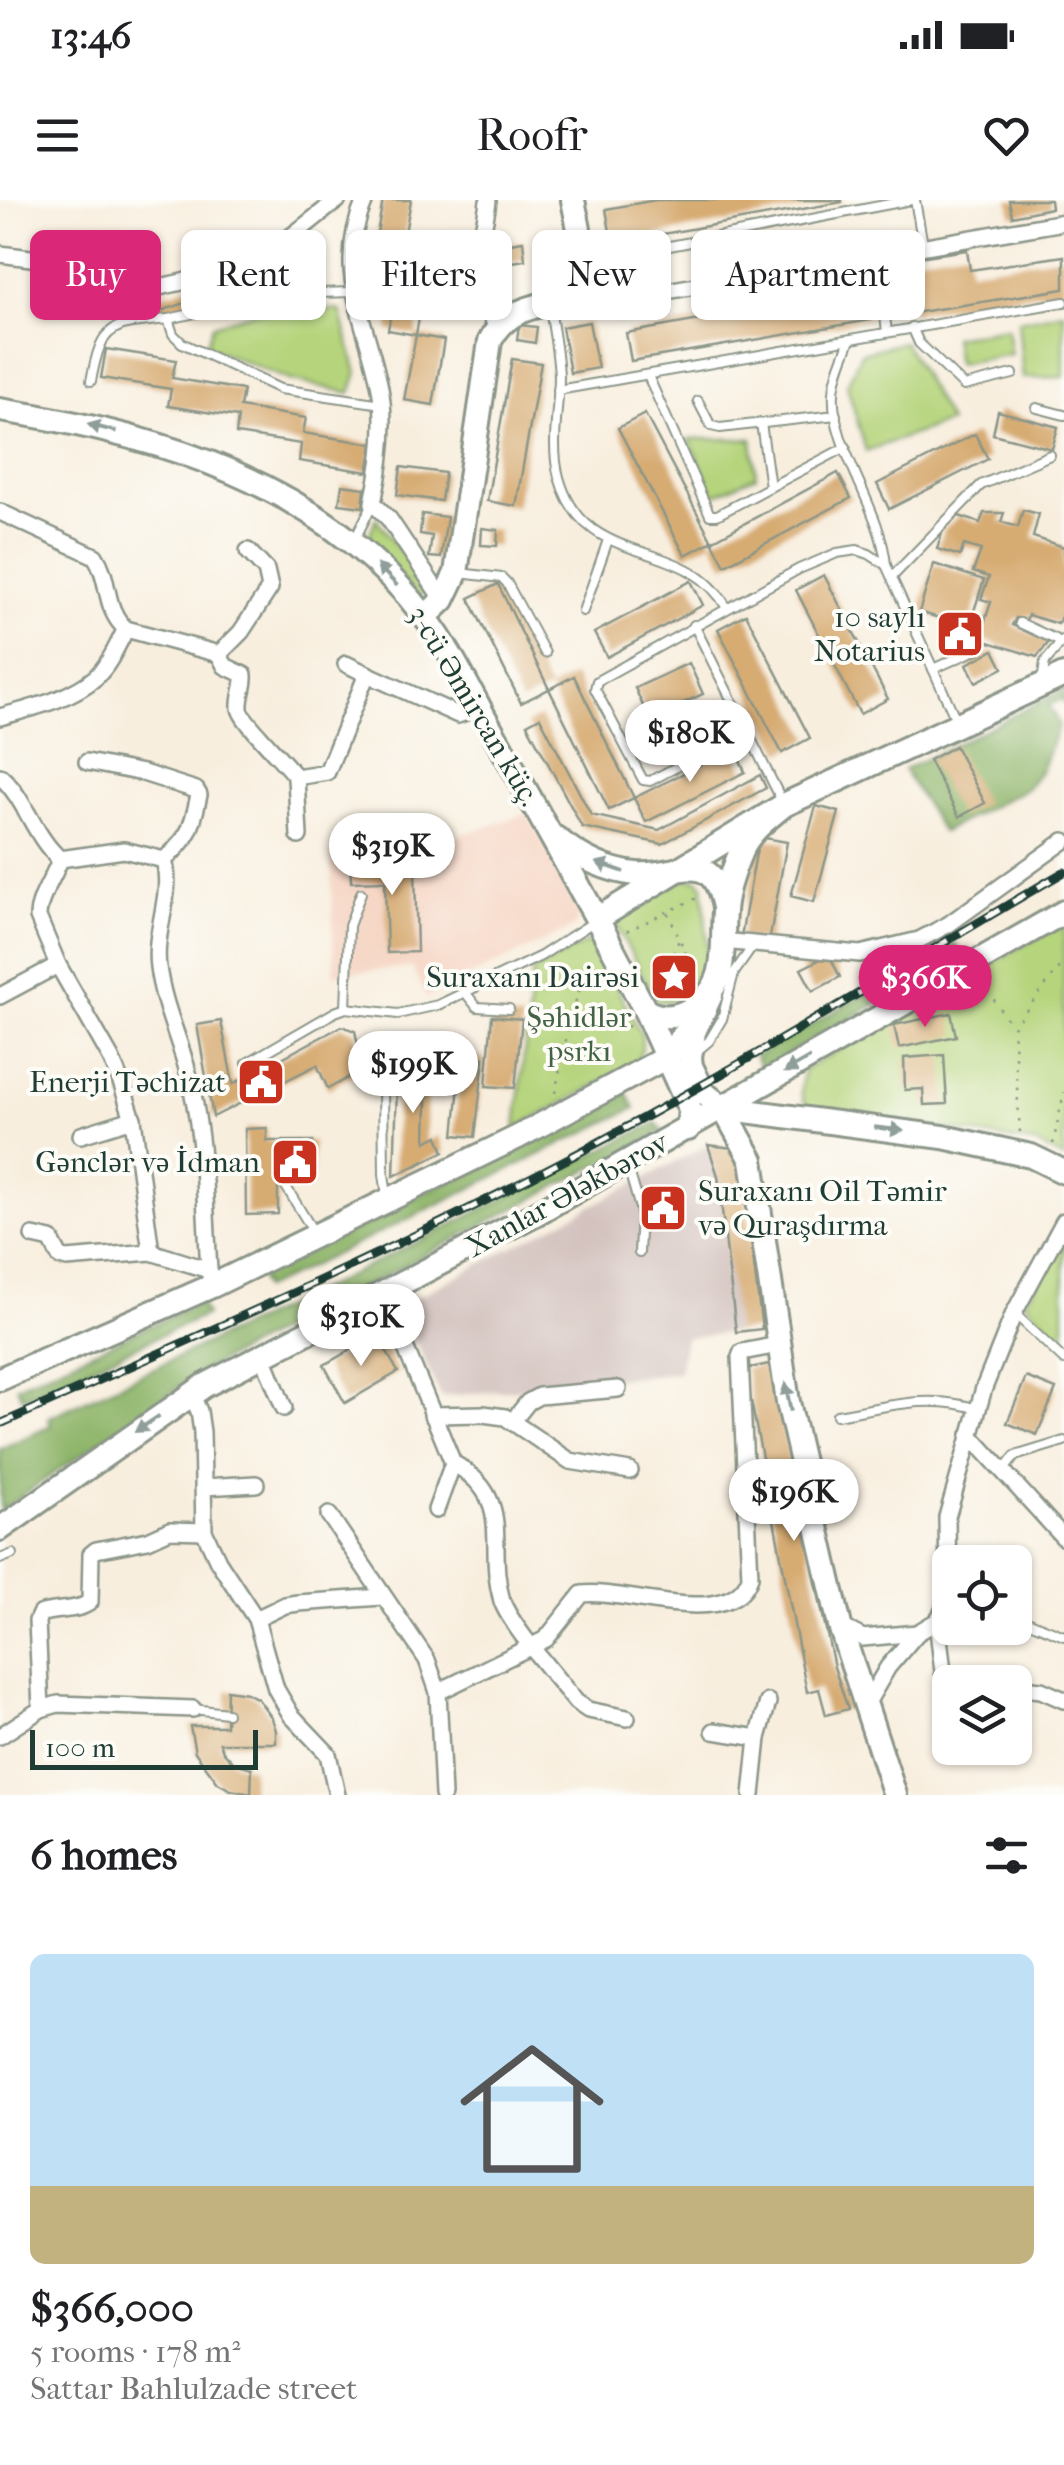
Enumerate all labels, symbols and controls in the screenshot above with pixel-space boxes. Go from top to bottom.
text: 13:46 [50,13,131,58]
icon: menu [30,108,85,163]
icon: heart [979,108,1034,163]
text: Roofr [476,109,588,162]
chip: Buy [30,230,161,320]
chip: Rent [181,230,326,320]
chip: Filters [346,230,512,320]
chip: New [532,230,671,320]
chip: Apartment [691,230,925,320]
one-way arrow [86,420,117,435]
one-way arrow [376,563,399,587]
street label: 3-cü Əmircan küç. [400,600,548,812]
place label: 10 saylı Notarius [814,600,925,669]
public building icon: 10 saylı Notarius [934,608,986,660]
pin: $180K [620,700,760,785]
text: $180K [647,714,733,751]
pin: $319K [322,813,462,898]
text: $319K [351,827,433,864]
one-way arrow [594,859,624,874]
pin: $366K [855,945,995,1030]
place icon: Suraxanı Dairəsi [648,951,700,1003]
text: $366K [881,959,969,996]
place label: Suraxanı Dairəsi [426,960,639,995]
park label: Şəhidlər psrkı [526,1000,632,1069]
pin: $199K [343,1031,483,1116]
text: $199K [370,1045,456,1082]
public building icon: Enerji Təchizat [235,1056,287,1108]
one-way arrow [783,1056,812,1073]
place label: Enerji Təchizat [29,1065,226,1100]
one-way arrow [874,1122,906,1138]
street label: Xanlar Ələkbərov [460,1124,675,1265]
public building icon: Gənclər və İdman [269,1136,321,1188]
place label: Gənclər və İdman [35,1145,261,1180]
place label: Suraxanı Oil Təmir və Quraşdırma [698,1174,947,1243]
public building icon: Suraxanı Oil Təmir və Quraşdırma [637,1182,689,1234]
pin: $310K [291,1284,431,1369]
text: $310K [320,1298,402,1335]
one-way arrow [779,1381,795,1412]
one-way arrow [134,1414,161,1433]
pin: $196K [724,1459,864,1544]
text: $196K [751,1473,837,1510]
map controls [932,1545,1032,1765]
button: locate [932,1545,1032,1645]
button: layers [932,1665,1032,1765]
scale bar [30,1725,258,1770]
text: 100 m [45,1731,115,1764]
icon: filters [979,1828,1034,1883]
text: 6 homes [30,1831,177,1880]
icon: home [442,2019,622,2199]
text: $366,000 [30,2284,194,2333]
text: 5 rooms · 178 m² [30,2333,240,2370]
text: Sattar Bahlulzade street [30,2370,357,2407]

